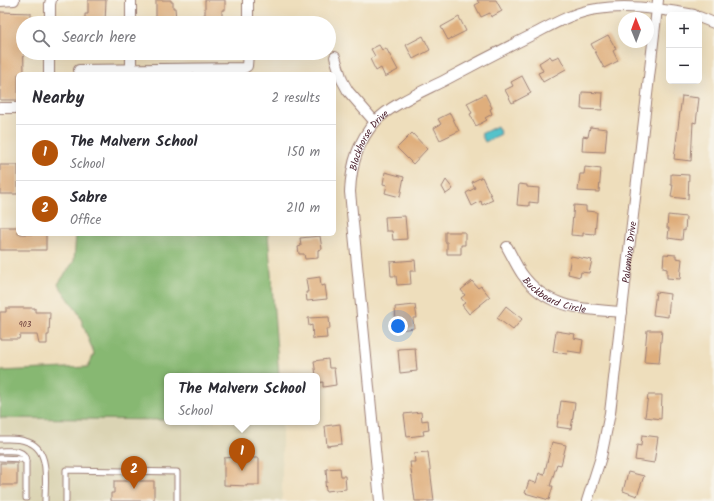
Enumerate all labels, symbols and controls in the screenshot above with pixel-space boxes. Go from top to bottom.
north arrow [618,12,654,48]
map controls [666,12,702,84]
button: + [666,12,702,48]
search box [16,16,336,60]
text: Search here [62,26,136,50]
icon: search [30,27,52,49]
button: − [666,48,702,84]
text: Nearby [32,85,84,112]
text: 2 results [272,88,320,109]
street label: Blackhorse Drive [346,106,392,172]
text: The Malvern School [70,130,198,154]
text: 1 [43,142,47,163]
text: 150 m [287,142,320,163]
text: School [70,154,105,175]
text: Sabre [70,186,107,210]
text: 2 [41,198,49,219]
text: 210 m [286,198,320,219]
text: Office [70,210,101,231]
street label: Palomino Drive [618,220,641,284]
street label: Buckboard Circle [518,273,588,318]
your location [388,316,408,336]
house number: 903 [19,318,32,331]
popup [164,373,320,425]
text: The Malvern School [178,377,306,401]
text: School [178,401,213,422]
pin: 1 [229,438,255,471]
pin: 2 [121,456,147,489]

